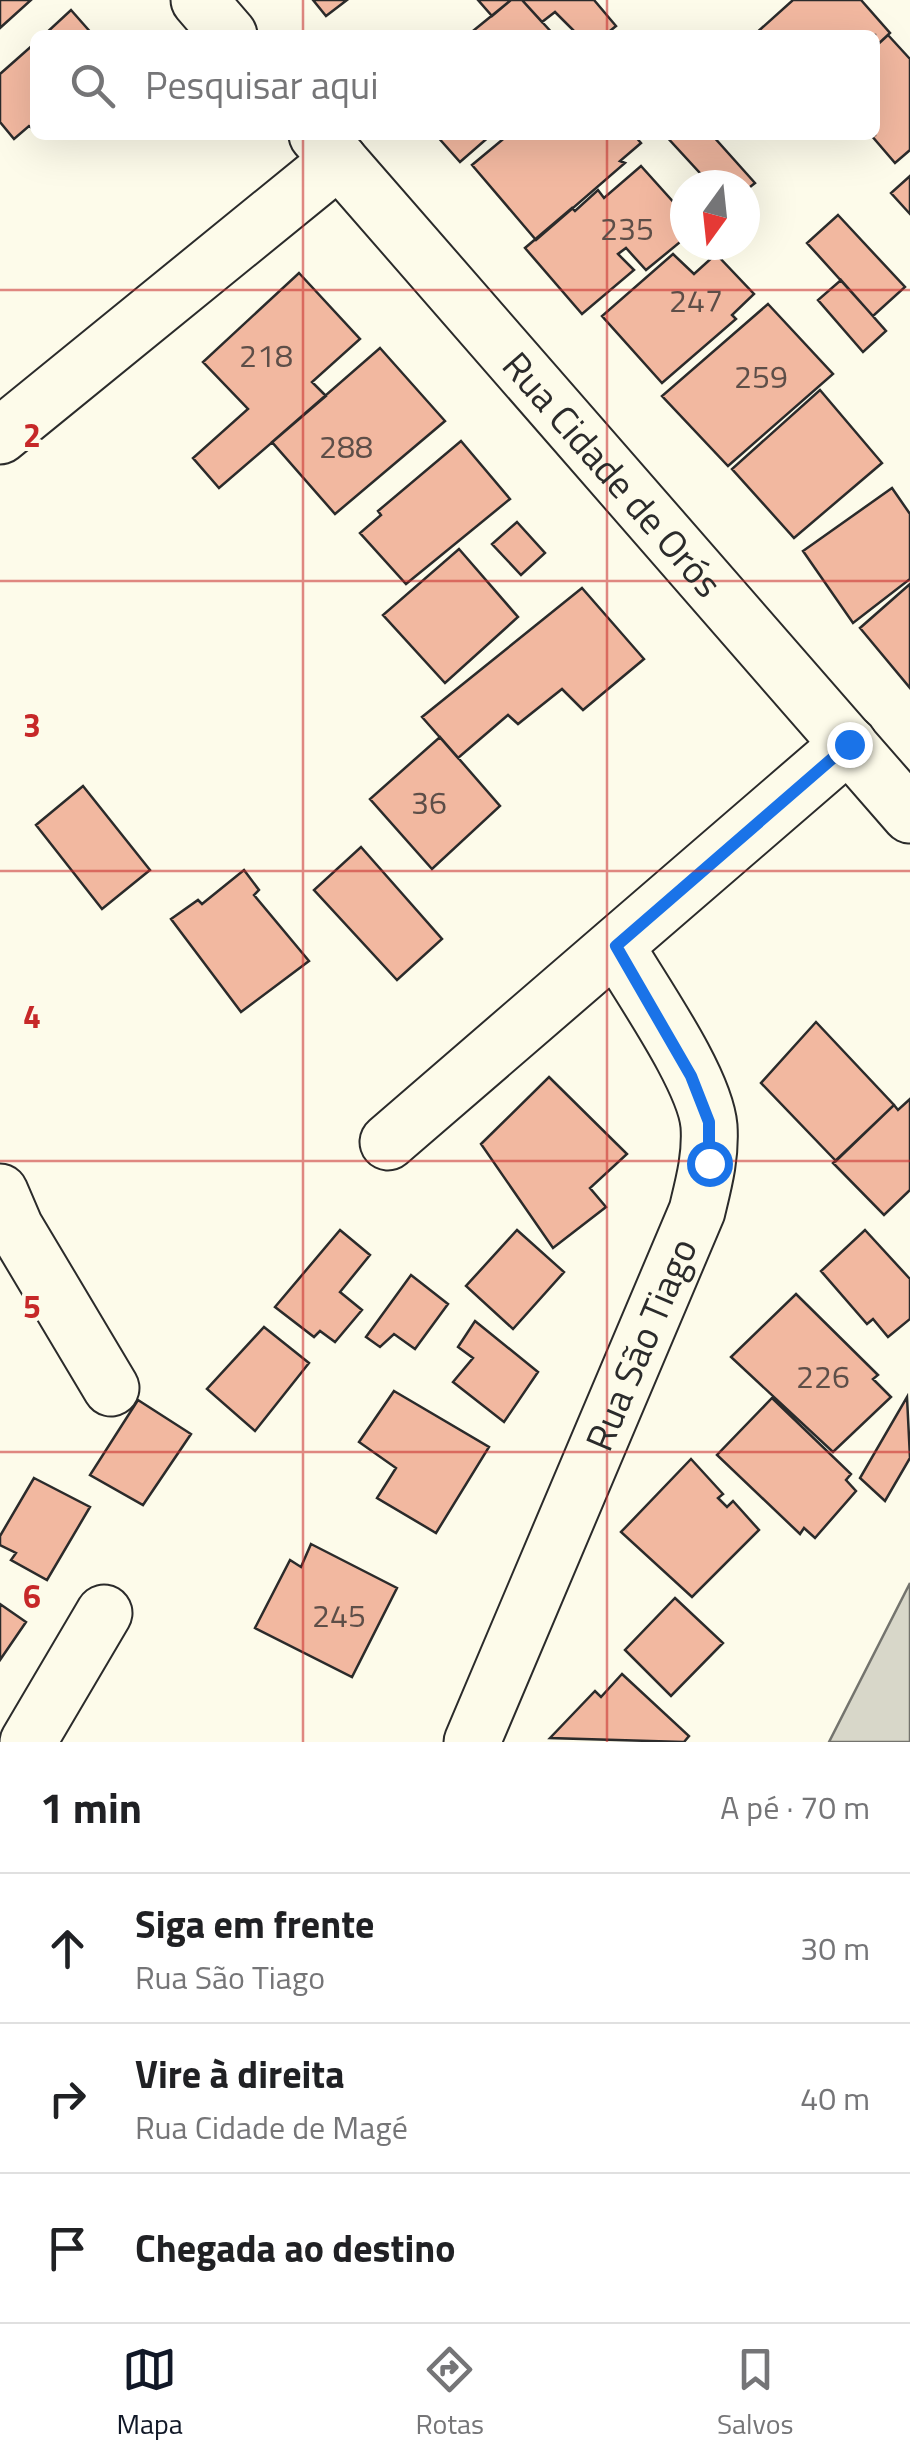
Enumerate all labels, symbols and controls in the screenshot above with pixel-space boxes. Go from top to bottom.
search box [30,30,880,140]
text: Pesquisar aqui [145,56,378,114]
icon: search [65,58,120,113]
north arrow [670,170,760,260]
house number: 235 [600,204,654,252]
house number: 247 [669,276,723,324]
house number: 218 [239,331,293,379]
street label: Rua Cidade de Orós [489,338,737,610]
house number: 259 [734,352,788,400]
text: 2 [23,411,41,459]
house number: 288 [319,422,373,470]
text: 3 [23,701,41,749]
route end [827,722,873,768]
house number: 36 [411,778,447,826]
text: 4 [23,992,41,1040]
route start [687,1141,733,1187]
street label: Rua São Tiago [570,1229,711,1460]
text: 5 [23,1282,41,1330]
house number: 226 [796,1352,850,1400]
text: 6 [23,1572,41,1620]
house number: 245 [312,1591,366,1639]
text: 1 min [40,1775,142,1839]
text: A pé · 70 m [720,1783,870,1831]
text: Siga em frente [135,1895,374,1953]
icon: ahead [40,1921,95,1976]
text: 30 m [800,1924,870,1972]
text: Rua São Tiago [135,1953,325,2001]
text: Vire à direita [135,2045,345,2103]
icon: right [40,2071,95,2126]
text: 40 m [800,2074,870,2122]
text: Rua Cidade de Magé [135,2103,408,2151]
text: Chegada ao destino [135,2219,455,2277]
icon: arrive [40,2221,95,2276]
tab: Mapa [116,2342,183,2445]
tab: Rotas [416,2342,484,2445]
tab: Salvos [717,2342,794,2445]

